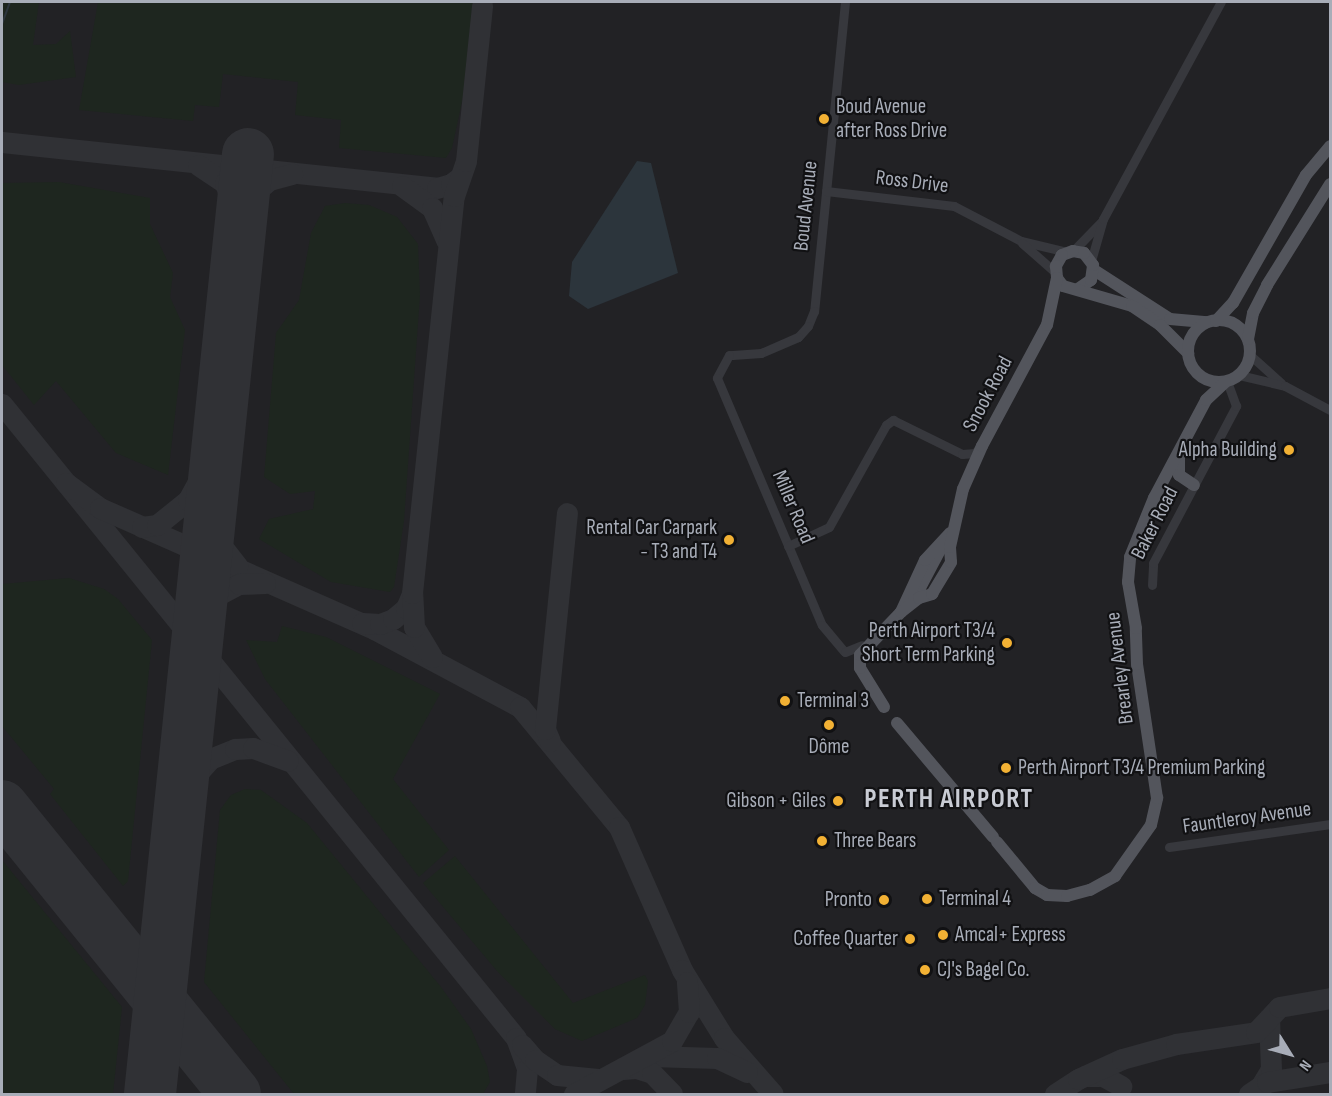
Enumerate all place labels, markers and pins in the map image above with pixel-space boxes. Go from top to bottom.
place label: Boud Avenue after Ross Drive [836,94,947,144]
marker: Boud Avenue after Ross Drive [817,112,831,126]
place label: Alpha Building [1179,437,1277,463]
marker: Alpha Building [1282,443,1296,457]
place label: Rental Car Carpark - T3 and T4 [586,515,717,565]
marker: Rental Car Carpark - T3 and T4 [722,533,736,547]
place label: Perth Airport T3/4 Short Term Parking [862,618,995,668]
marker: Perth Airport T3/4 Short Term Parking [1000,636,1014,650]
place label: Terminal 3 [797,688,869,714]
marker: Terminal 3 [778,694,792,708]
marker: Dôme [822,718,836,732]
place label: Dôme [809,734,849,760]
place label: Perth Airport T3/4 Premium Parking [1018,755,1265,781]
marker: Perth Airport T3/4 Premium Parking [999,761,1013,775]
place label: Gibson + Giles [726,788,826,814]
marker: Gibson + Giles [831,794,845,808]
place label: Three Bears [834,828,916,854]
marker: Three Bears [815,834,829,848]
place label: Terminal 4 [939,886,1011,912]
place label: Pronto [825,887,872,913]
marker: Terminal 4 [920,892,934,906]
marker: Pronto [877,893,891,907]
place label: Amcal+ Express [955,922,1066,948]
place label: Coffee Quarter [793,926,898,952]
marker: Amcal+ Express [936,928,950,942]
marker: Coffee Quarter [903,932,917,946]
place label: CJ's Bagel Co. [937,957,1030,983]
marker: CJ's Bagel Co. [918,963,932,977]

